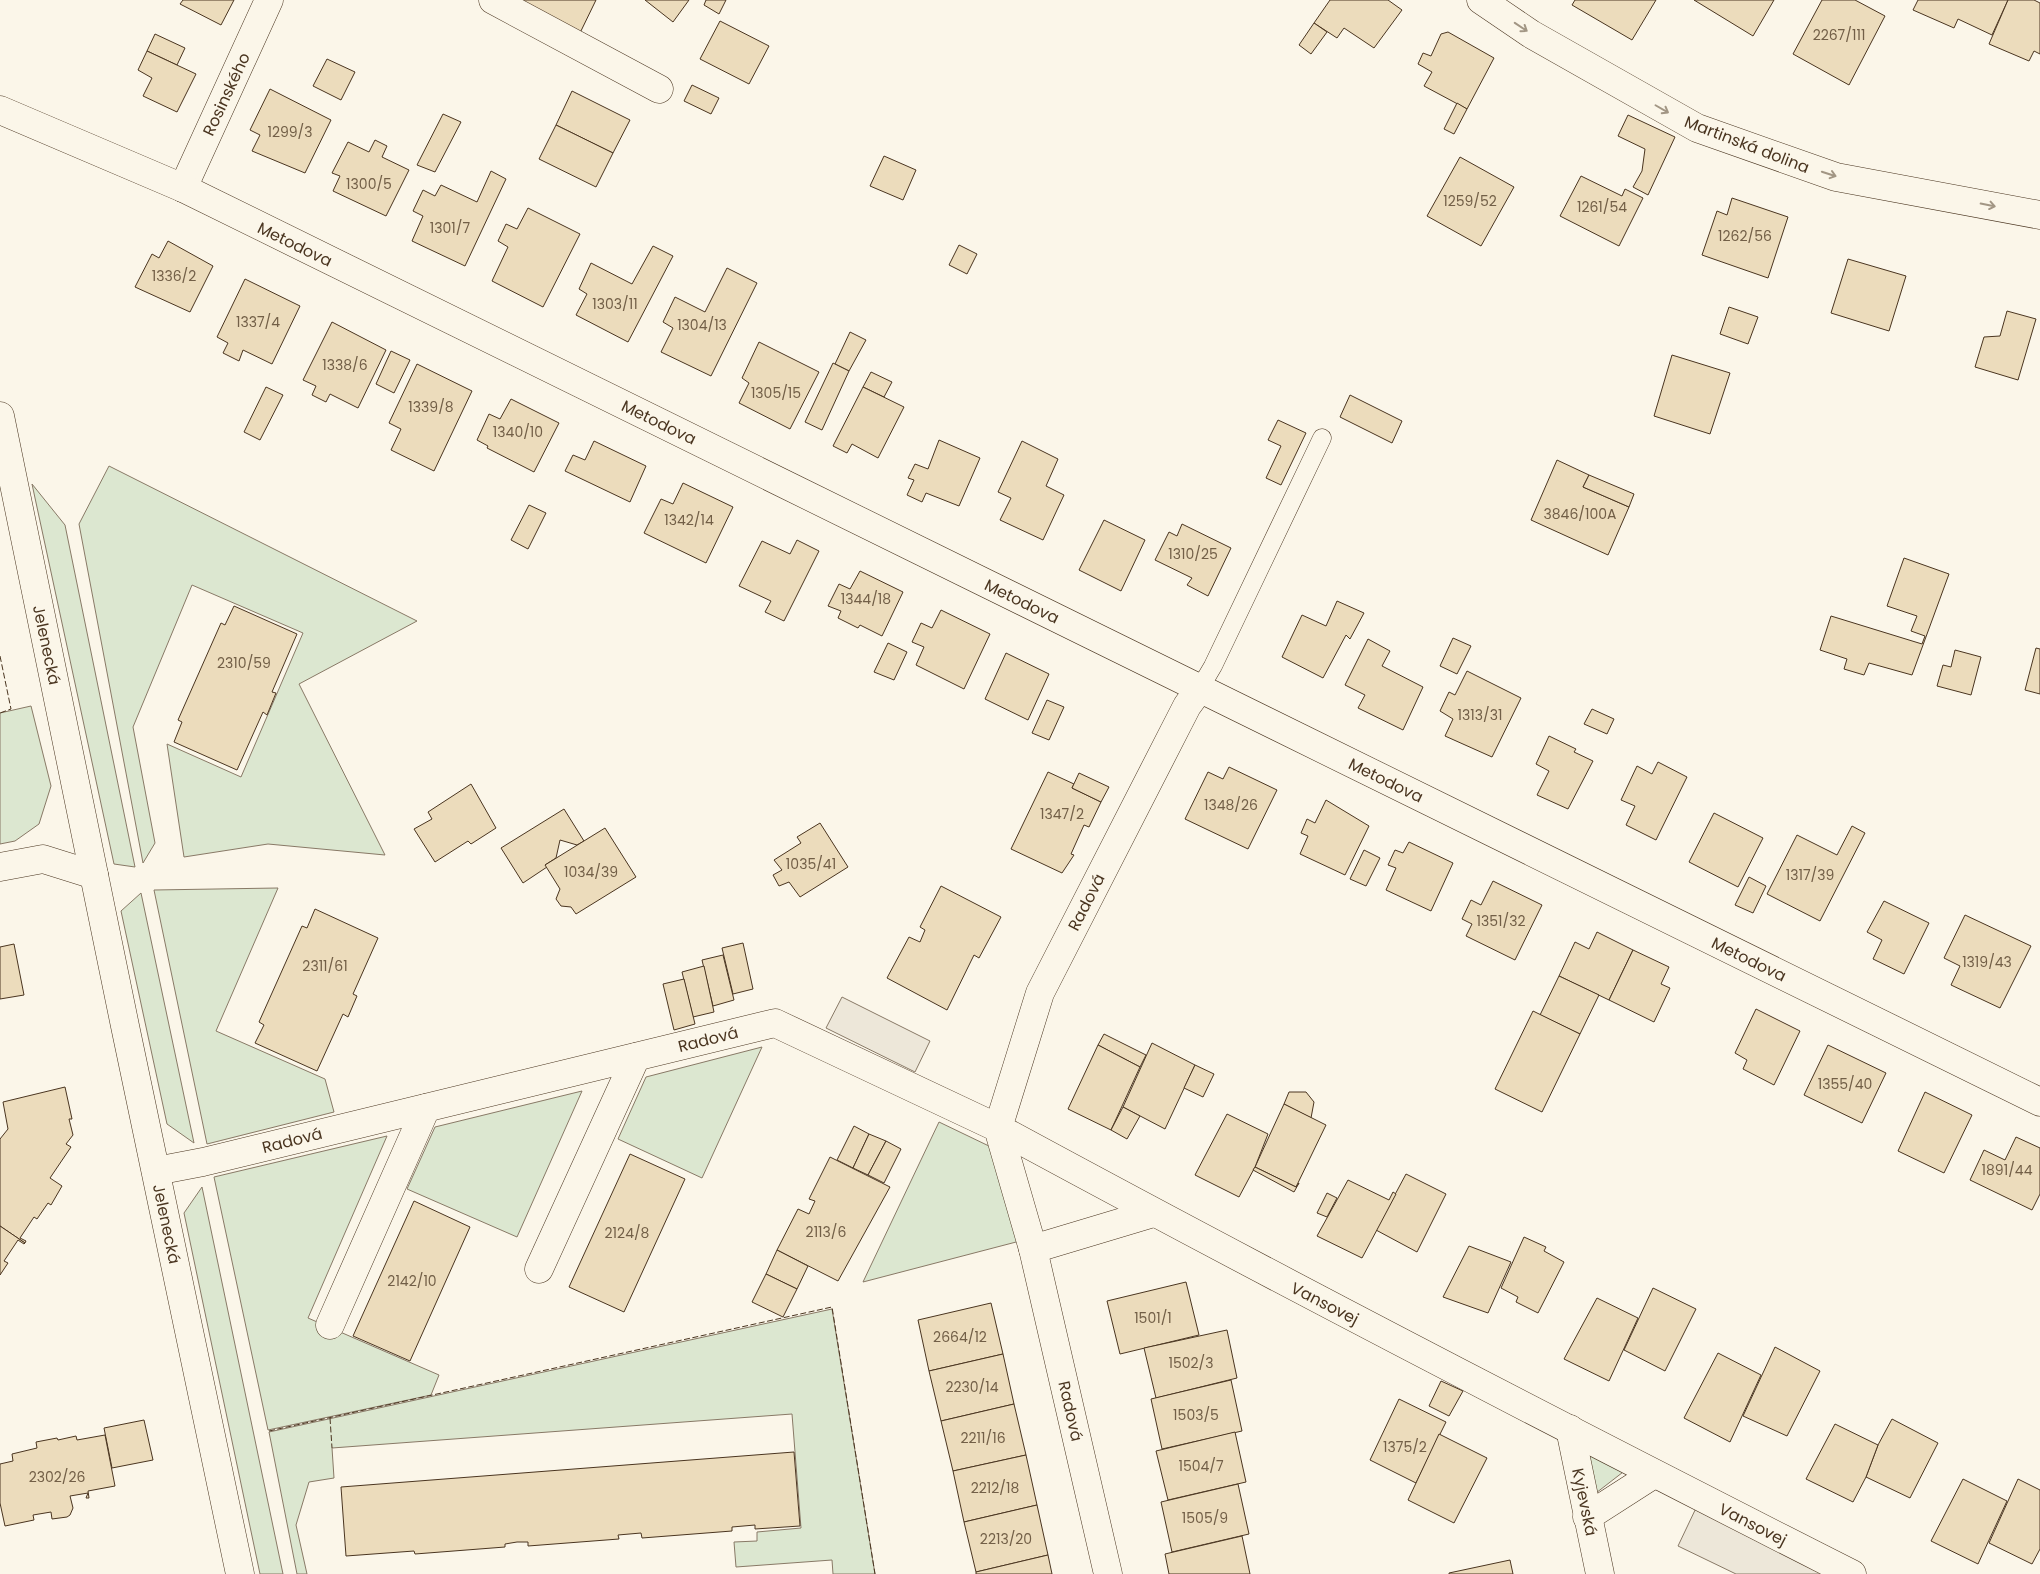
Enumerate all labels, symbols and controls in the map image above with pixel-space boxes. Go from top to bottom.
one-way arrow [1514,22,1528,32]
house number: 2267/111 [1813,25,1865,45]
street label: Rosinského [197,49,256,140]
one-way arrow [1654,104,1669,114]
street label: Martinská dolina [1681,110,1813,179]
house number: 1299/3 [267,122,313,142]
one-way arrow [1821,170,1837,180]
house number: 1300/5 [346,174,392,194]
house number: 1259/52 [1443,191,1497,211]
house number: 1261/54 [1577,197,1627,217]
one-way arrow [1980,201,1996,211]
street label: Metodova [254,216,336,272]
house number: 1301/7 [430,218,471,238]
house number: 1262/56 [1718,226,1772,246]
house number: 1336/2 [152,266,196,286]
house number: 1303/11 [592,294,638,314]
house number: 1337/4 [236,312,280,332]
house number: 1304/13 [677,315,727,335]
house number: 1338/6 [322,355,368,375]
house number: 1305/15 [751,383,801,403]
street label: Metodova [618,394,700,450]
house number: 1339/8 [408,397,454,417]
house number: 1340/10 [493,422,543,442]
house number: 3846/100A [1544,504,1616,524]
house number: 1342/14 [664,510,714,530]
house number: 1310/25 [1168,544,1218,564]
street label: Metodova [981,573,1063,629]
house number: 1344/18 [841,589,891,609]
street label: Jelenecká [27,603,66,687]
house number: 2310/59 [217,653,271,673]
house number: 1313/31 [1458,705,1502,725]
street label: Metodova [1345,752,1427,808]
house number: 1348/26 [1204,795,1258,815]
house number: 1347/2 [1040,804,1084,824]
house number: 1035/41 [786,854,836,874]
house number: 1034/39 [564,862,618,882]
house number: 1317/39 [1786,865,1834,885]
street label: Radová [1062,870,1111,935]
house number: 1351/32 [1477,911,1525,931]
street label: Metodova [1708,931,1790,987]
house number: 1319/43 [1962,952,2012,972]
house number: 2311/61 [302,956,348,976]
street label: Radová [676,1021,741,1058]
house number: 1355/40 [1818,1074,1872,1094]
street label: Radová [260,1122,325,1159]
house number: 1891/44 [1982,1160,2033,1180]
street label: Jelenecká [147,1182,186,1266]
house number: 2113/6 [806,1222,847,1242]
house number: 2124/8 [605,1223,650,1243]
house number: 2142/10 [387,1271,437,1291]
street label: Vansovej [1287,1277,1363,1330]
house number: 1501/1 [1134,1308,1172,1328]
house number: 2664/12 [933,1327,987,1347]
house number: 1502/3 [1168,1353,1214,1373]
house number: 2230/14 [945,1377,999,1397]
street label: Radová [1052,1379,1089,1444]
house number: 1503/5 [1173,1405,1219,1425]
house number: 2211/16 [960,1428,1006,1448]
house number: 1375/2 [1383,1437,1427,1457]
house number: 1504/7 [1178,1456,1224,1476]
street label: Kyjevská [1566,1466,1603,1538]
house number: 2302/26 [29,1467,85,1487]
house number: 2212/18 [971,1478,1019,1498]
street label: Vansovej [1715,1498,1791,1551]
house number: 1505/9 [1182,1508,1228,1528]
house number: 2213/20 [980,1529,1032,1549]

